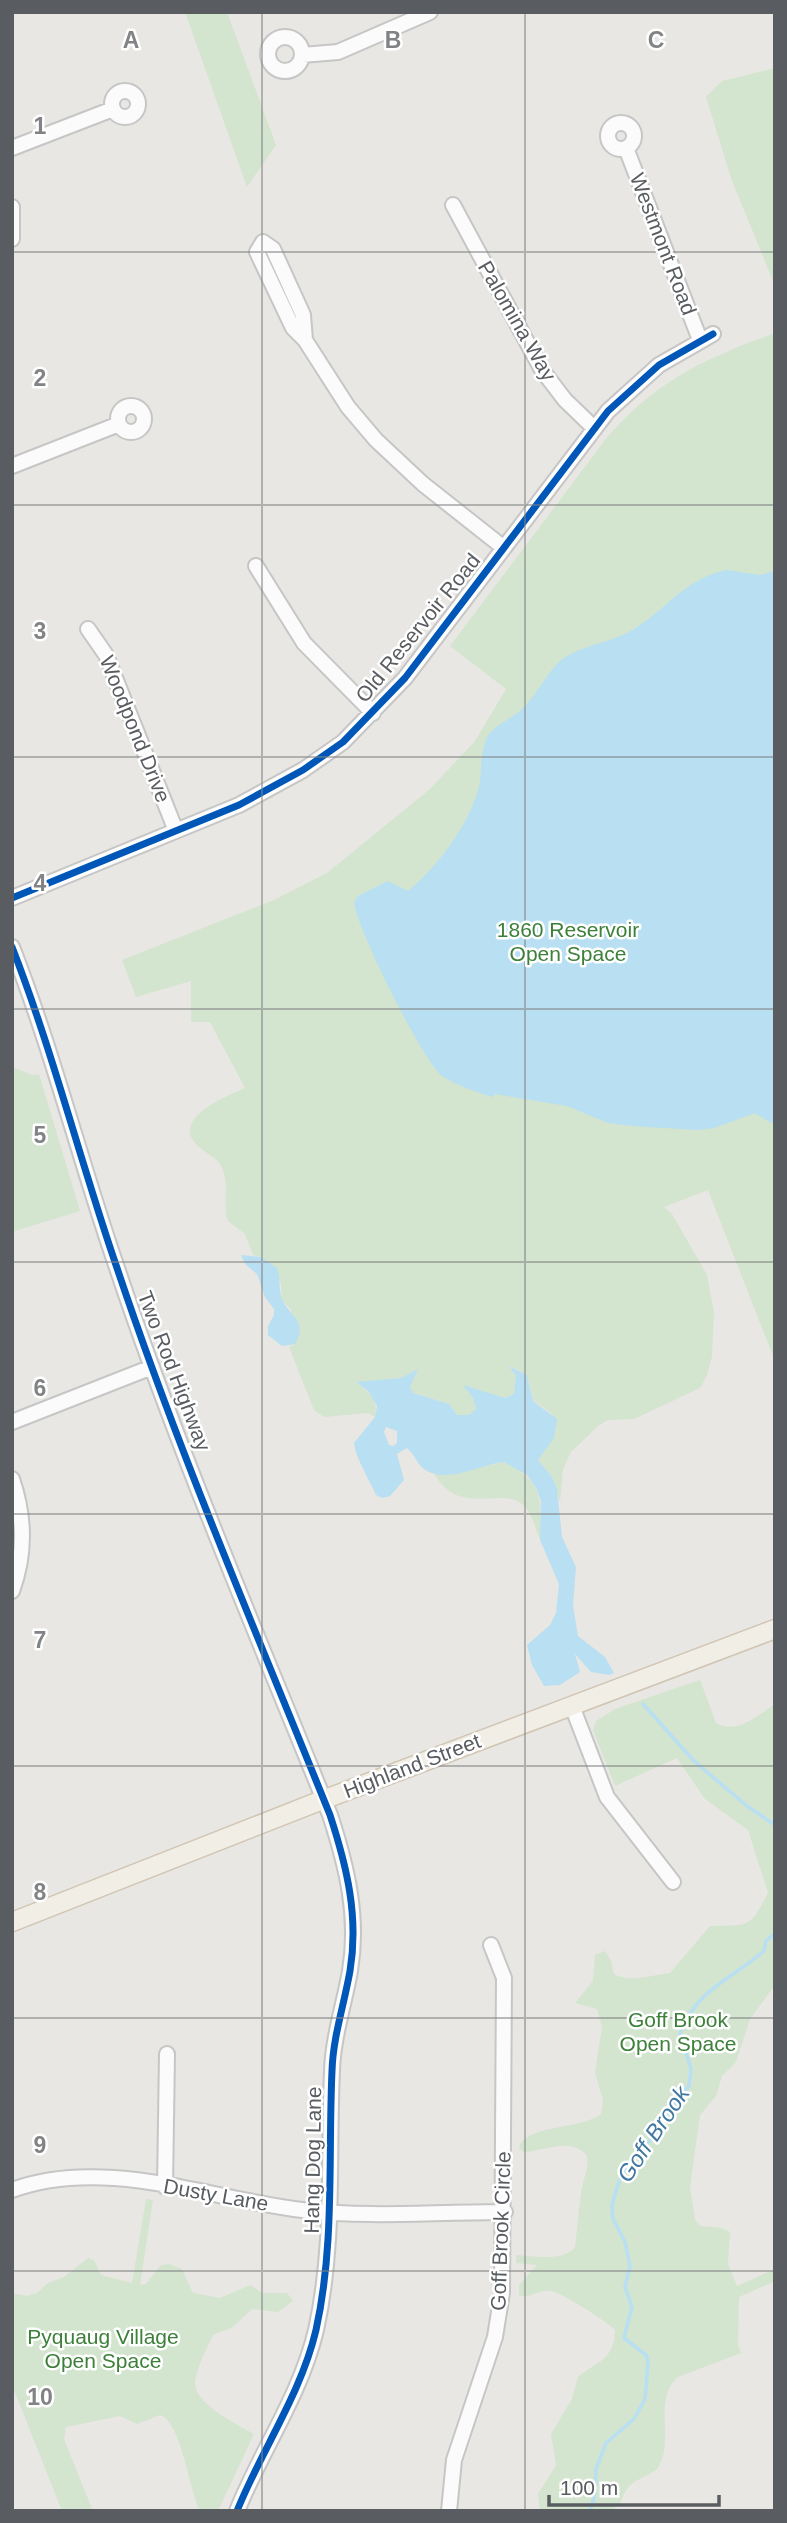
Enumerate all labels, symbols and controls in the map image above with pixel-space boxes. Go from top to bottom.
text: A [123,27,139,53]
text: B [385,27,401,53]
text: C [648,27,664,53]
text: 1 [34,113,47,139]
street label: Westmont Road [626,170,701,318]
street label: Palomina Way [474,257,561,385]
text: 2 [34,365,46,391]
street label: Old Reservoir Road [351,549,485,707]
text: 3 [34,618,46,644]
street label: Woodpond Drive [96,652,175,805]
text: 4 [34,870,47,896]
park label: 1860 Reservoir Open Space [497,918,639,965]
text: 5 [34,1122,47,1148]
street label: Two Rod Highway [133,1288,216,1454]
text: 6 [34,1375,46,1401]
text: 7 [34,1627,46,1653]
street label: Highland Street [340,1729,484,1802]
text: 8 [34,1879,47,1905]
park label: Goff Brook Open Space [620,2008,736,2055]
water label: Goff Brook [611,2080,695,2187]
street label: Hang Dog Lane [300,2086,325,2234]
text: 9 [34,2132,46,2158]
street label: Goff Brook Circle [486,2151,515,2311]
street label: Dusty Lane [162,2174,270,2215]
park label: Pyquaug Village Open Space [27,2325,179,2372]
text: 10 [27,2384,53,2410]
scale bar [549,2464,719,2508]
text: 100 m [560,2476,618,2499]

